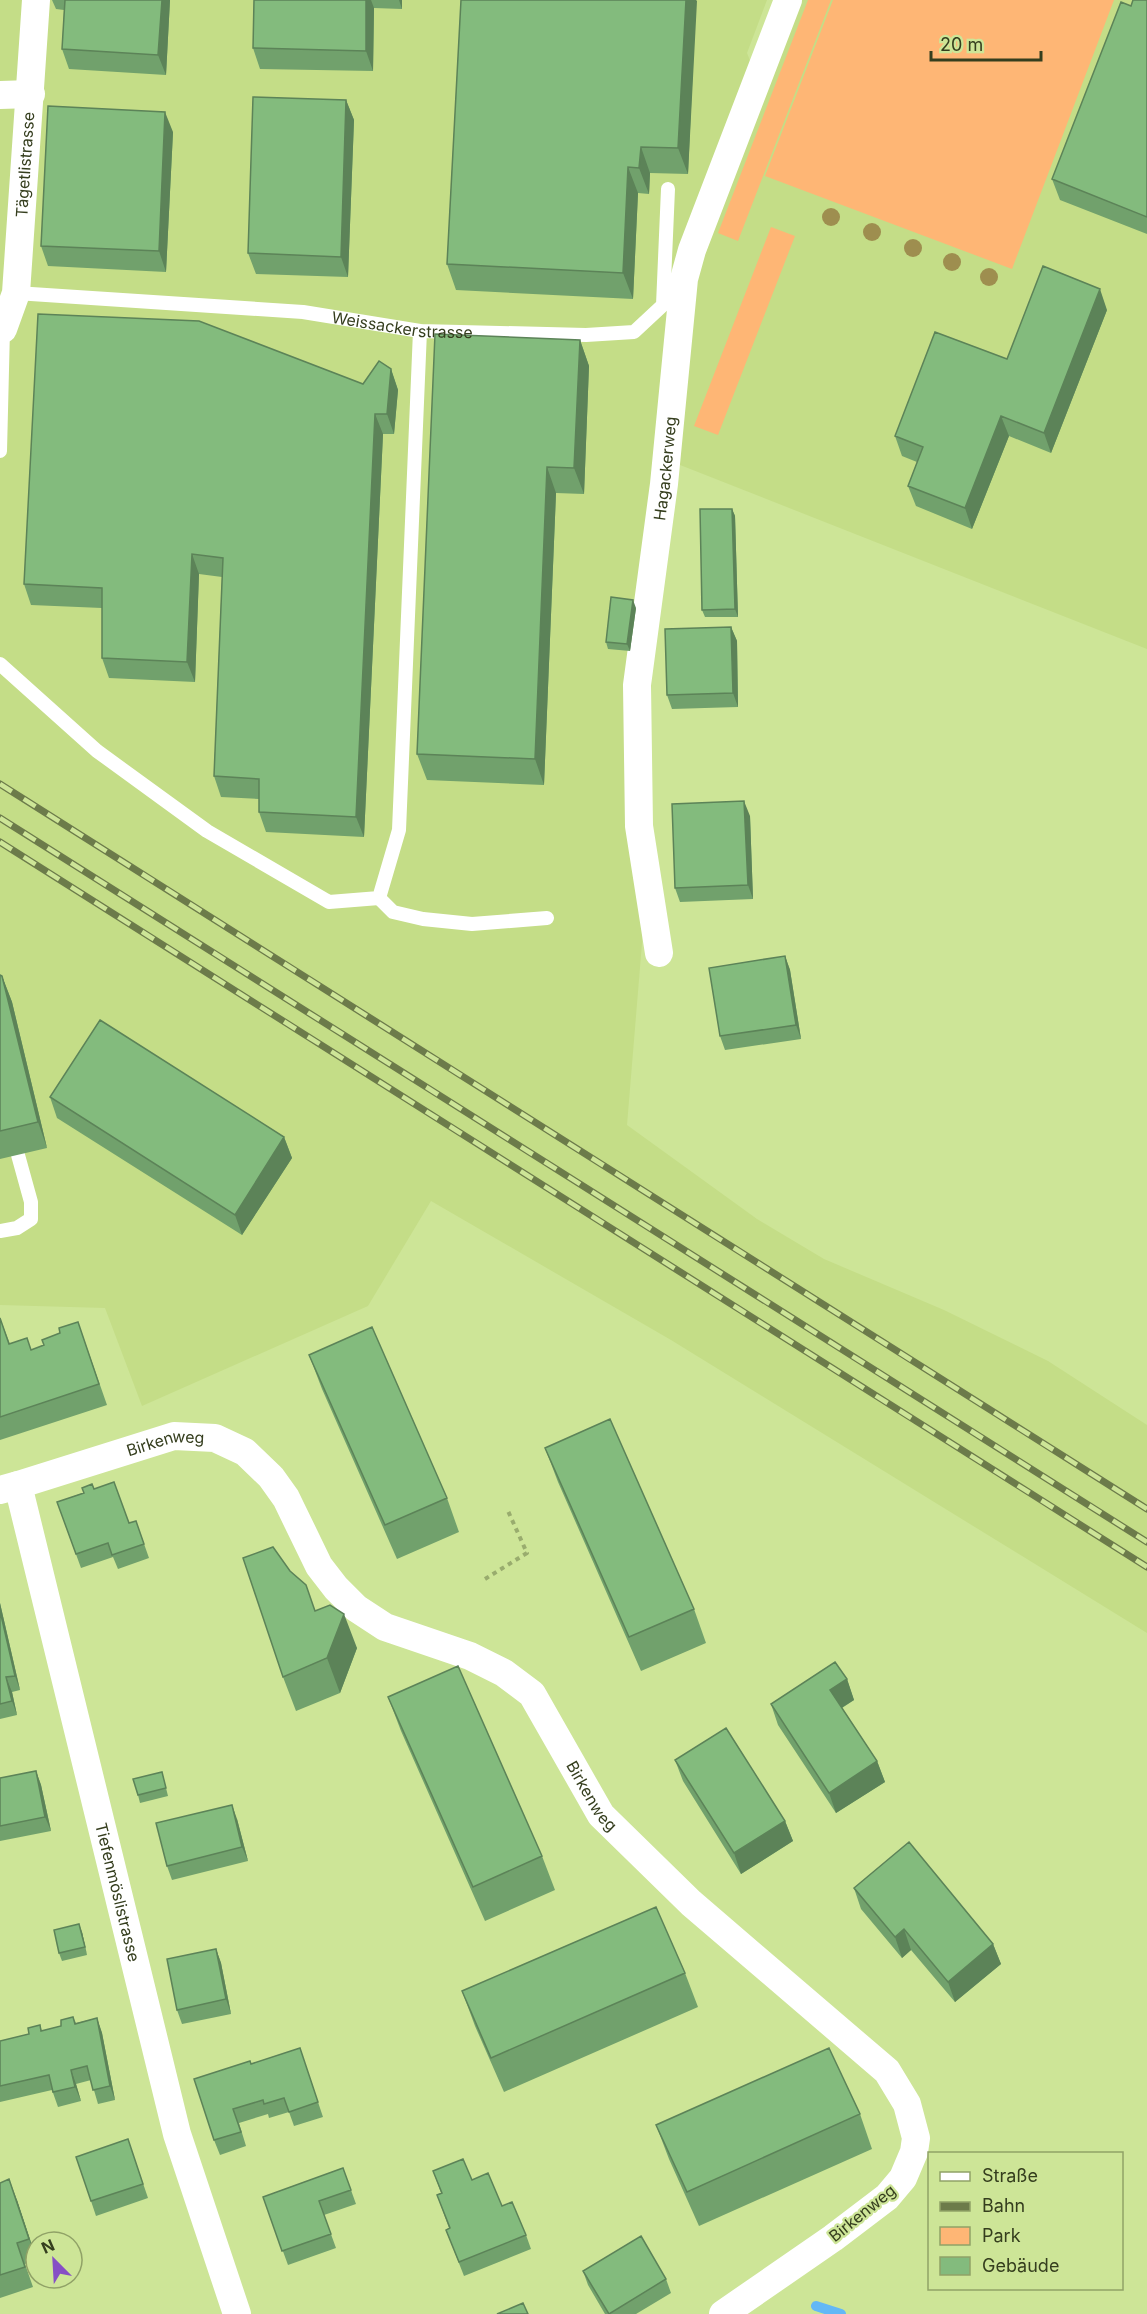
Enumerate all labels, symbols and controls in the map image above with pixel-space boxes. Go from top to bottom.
scale bar [931,24,1040,62]
text: 20 m [940,34,983,55]
street label: Tägetlistrasse [11,111,38,218]
street label: Weissackerstrasse [330,307,473,342]
street label: Hagackerweg [649,415,681,522]
street label: Birkenweg [124,1426,205,1460]
street label: Birkenweg [562,1757,621,1835]
street label: Tiefenmöslistrasse [91,1821,144,1964]
legend [928,2152,1123,2290]
text: Straße [982,2165,1038,2186]
street label: Birkenweg [825,2180,899,2246]
text: Bahn [982,2195,1025,2216]
text: Park [982,2225,1021,2246]
north arrow [24,2230,84,2290]
text: N [38,2235,58,2258]
text: Gebäude [982,2255,1059,2276]

